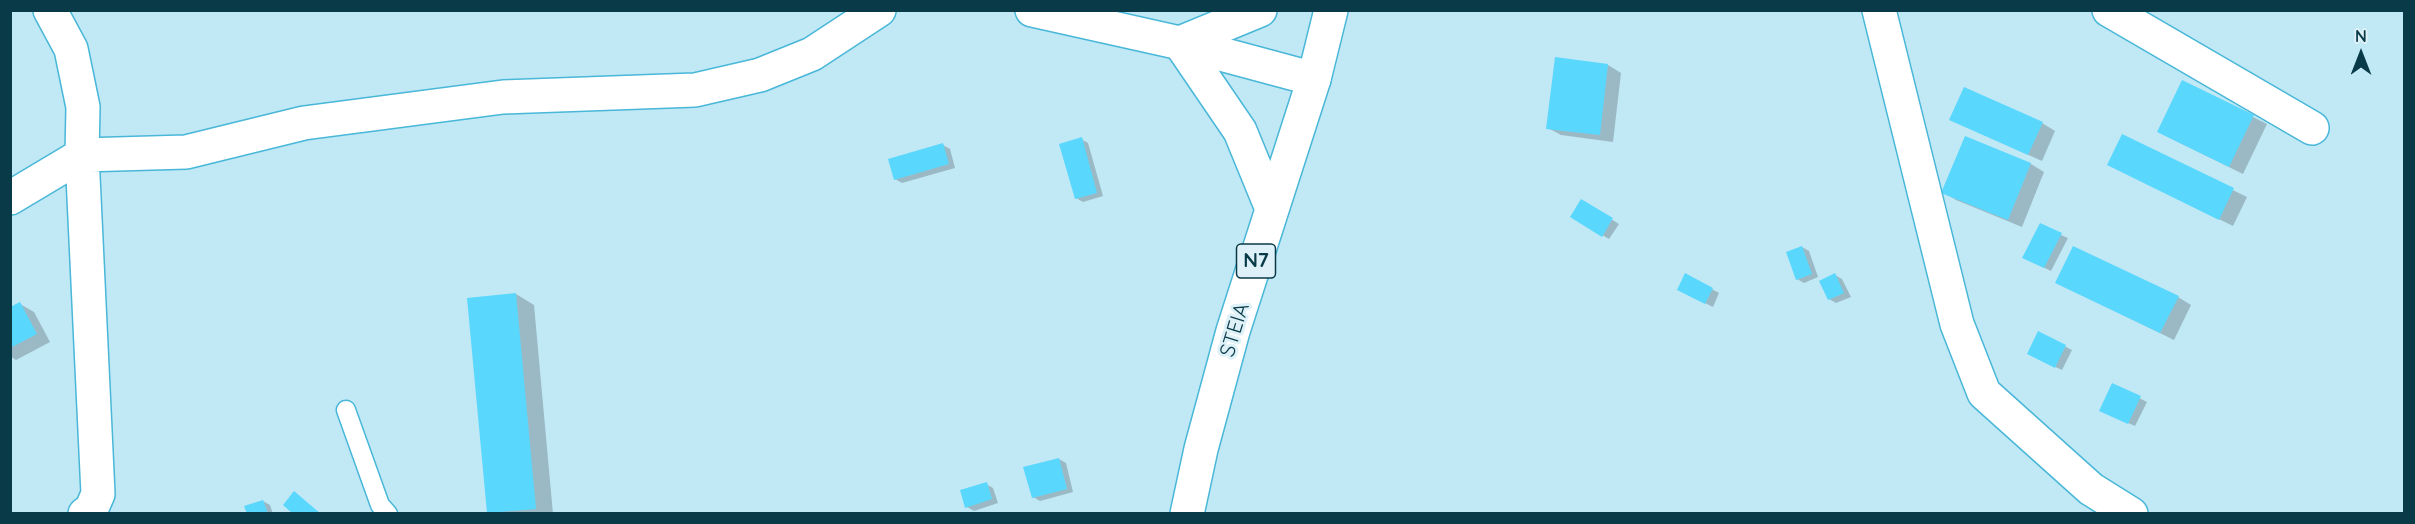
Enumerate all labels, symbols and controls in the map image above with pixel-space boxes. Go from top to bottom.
north arrow [2331,24,2391,84]
text: N [2355,26,2367,46]
road number: N7 [1236,244,1276,278]
street label: STEIA [1215,300,1255,360]

